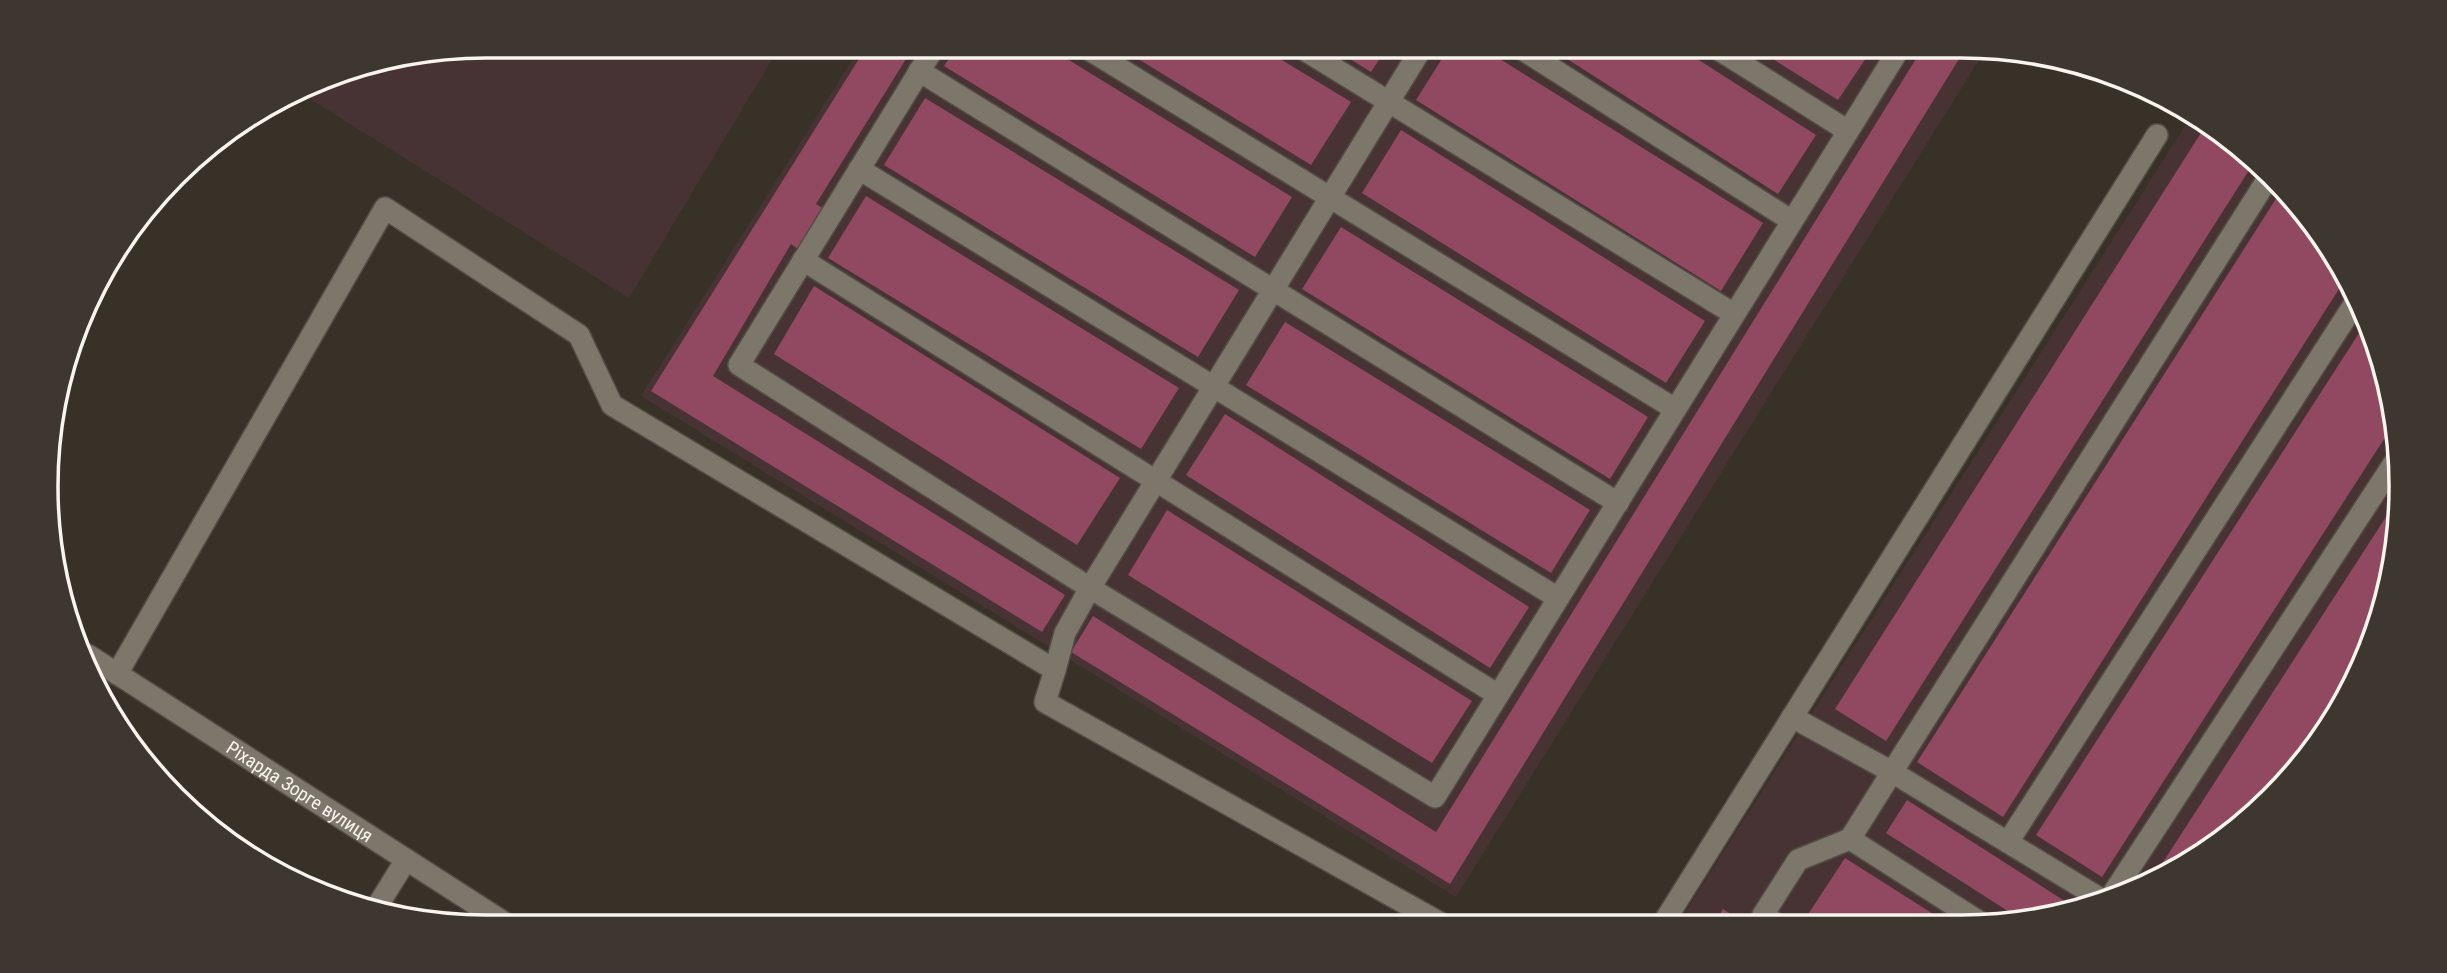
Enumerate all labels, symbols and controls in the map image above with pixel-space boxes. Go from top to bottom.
street label: Ріхарда Зорге вулиця [222,736,377,847]

